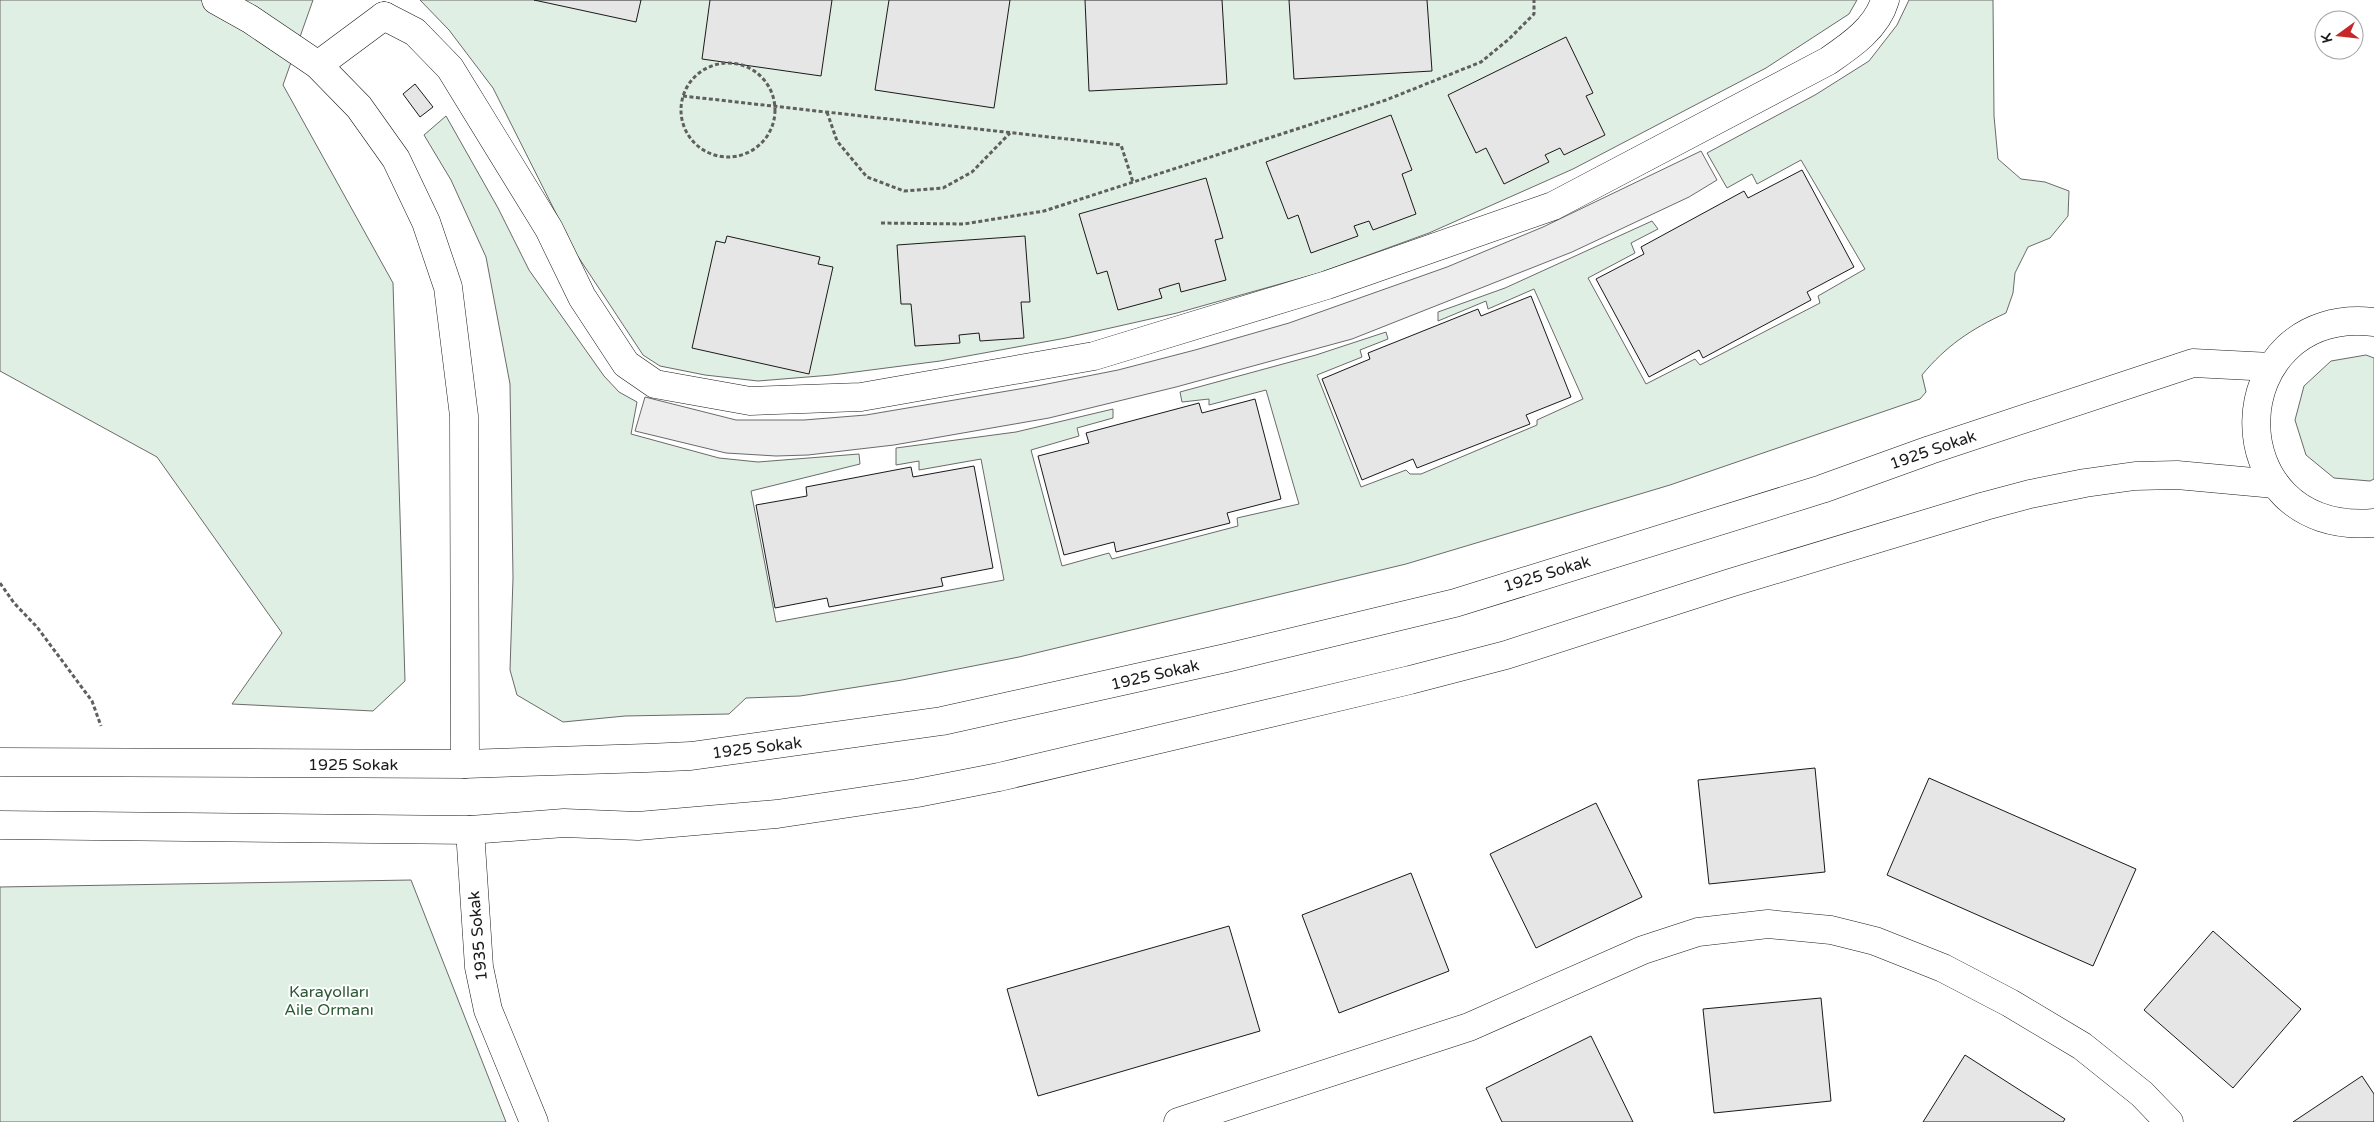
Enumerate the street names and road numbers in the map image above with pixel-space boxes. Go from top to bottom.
street label: 1925 Sokak [1887,426,1979,474]
street label: 1925 Sokak [1501,551,1593,597]
street label: 1925 Sokak [1109,655,1201,695]
street label: 1925 Sokak [711,733,803,763]
street label: 1925 Sokak [308,755,398,775]
street label: 1935 Sokak [464,890,492,982]

